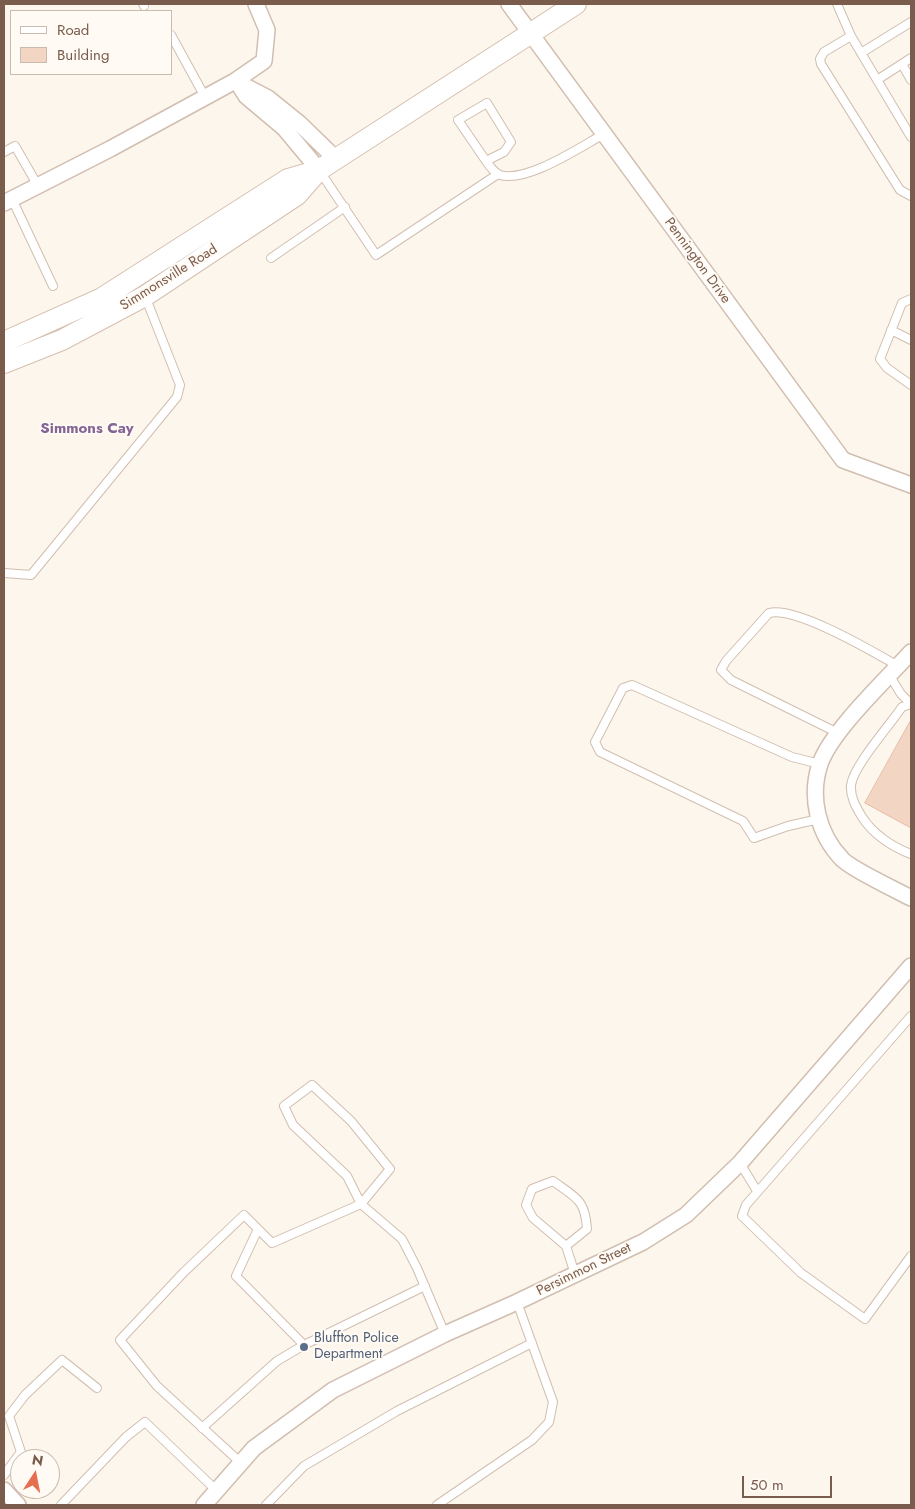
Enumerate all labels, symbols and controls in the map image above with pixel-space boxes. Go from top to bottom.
legend [10,10,172,75]
text: Road [57,19,89,41]
text: Building [57,44,109,66]
street label: Pennington Drive [660,215,734,307]
street label: Simmonsville Road [117,241,221,315]
district label: Simmons Cay [40,420,134,438]
street label: Persimmon Street [534,1240,634,1300]
place label: Bluffton Police Department [314,1331,399,1364]
marker: Bluffton Police Department [298,1341,310,1353]
north arrow [10,1449,60,1499]
text: N [30,1449,45,1471]
scale bar [745,1466,835,1498]
text: 50 m [750,1474,784,1496]

